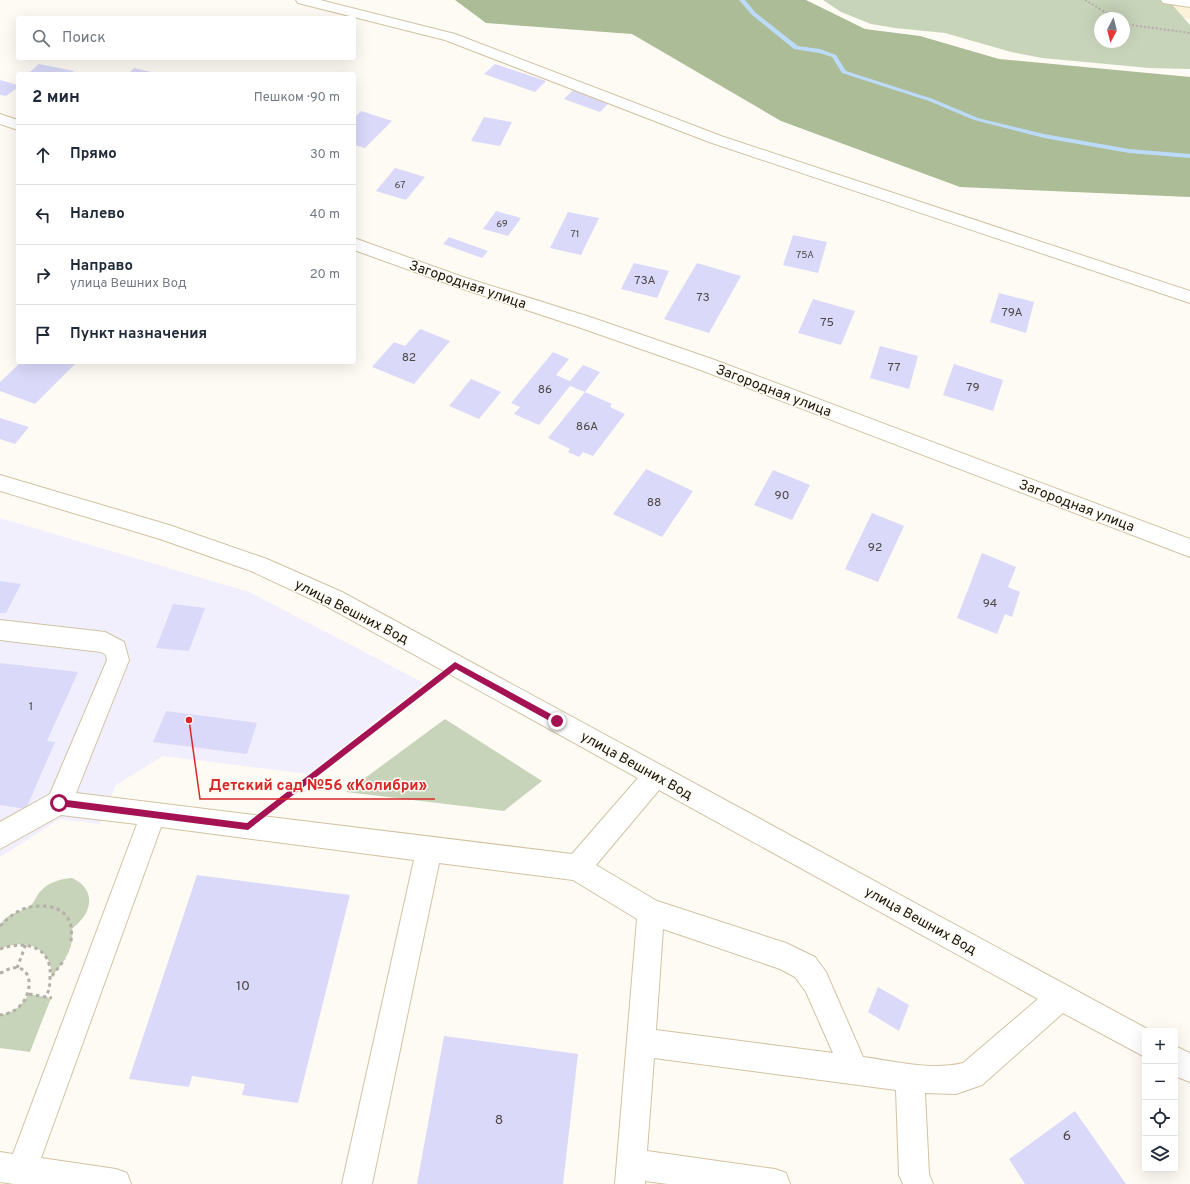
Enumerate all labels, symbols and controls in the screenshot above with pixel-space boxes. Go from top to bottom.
north arrow [1094,12,1130,48]
search box [16,16,356,60]
icon: search [30,27,52,49]
text: Поиск [62,29,106,48]
text: 2 мин [32,87,80,109]
text: Пешком · 90 m [254,90,340,106]
icon: ahead [32,144,54,166]
text: Прямо [70,145,117,164]
text: 30 m [310,147,340,163]
house number: 67 [395,179,406,192]
icon: left [32,204,54,226]
text: Налево [70,205,125,224]
text: 40 m [310,207,340,223]
house number: 69 [496,218,508,231]
house number: 71 [570,228,580,241]
house number: 75А [796,249,814,262]
text: Направо [70,257,133,276]
street label: Загородная улица [407,257,528,313]
icon: right [32,264,54,286]
text: 20 m [310,267,340,283]
house number: 73А [634,273,656,289]
text: улица Вешних Вод [70,276,187,292]
house number: 73 [696,290,710,306]
house number: 79А [1001,305,1023,321]
house number: 75 [820,315,834,331]
icon: arrive [32,324,54,346]
text: Пункт назначения [70,325,207,344]
house number: 82 [402,350,416,366]
house number: 77 [888,360,900,376]
street label: Загородная улица [713,361,834,421]
house number: 79 [966,380,980,396]
house number: 86 [538,382,552,398]
house number: 86А [576,419,598,435]
street label: Загородная улица [1016,476,1137,536]
house number: 90 [775,488,789,504]
house number: 88 [647,495,661,511]
house number: 92 [868,540,882,556]
street label: улица Вешних Вод [292,576,411,648]
house number: 94 [983,596,997,612]
house number: 1 [29,699,33,715]
route end [548,712,566,730]
street label: улица Вешних Вод [577,728,695,804]
callout: Детский сад №56 «Колибри» [200,772,435,799]
text: Детский сад №56 «Колибри» [209,777,427,796]
route start [50,794,68,812]
street label: улица Вешних Вод [861,883,979,959]
house number: 10 [236,978,250,995]
map controls [1142,1028,1178,1172]
button: + [1142,1028,1178,1064]
button: − [1142,1064,1178,1100]
button: locate [1142,1100,1178,1136]
house number: 8 [495,1112,503,1129]
house number: 6 [1063,1128,1071,1145]
button: layers [1142,1136,1178,1172]

